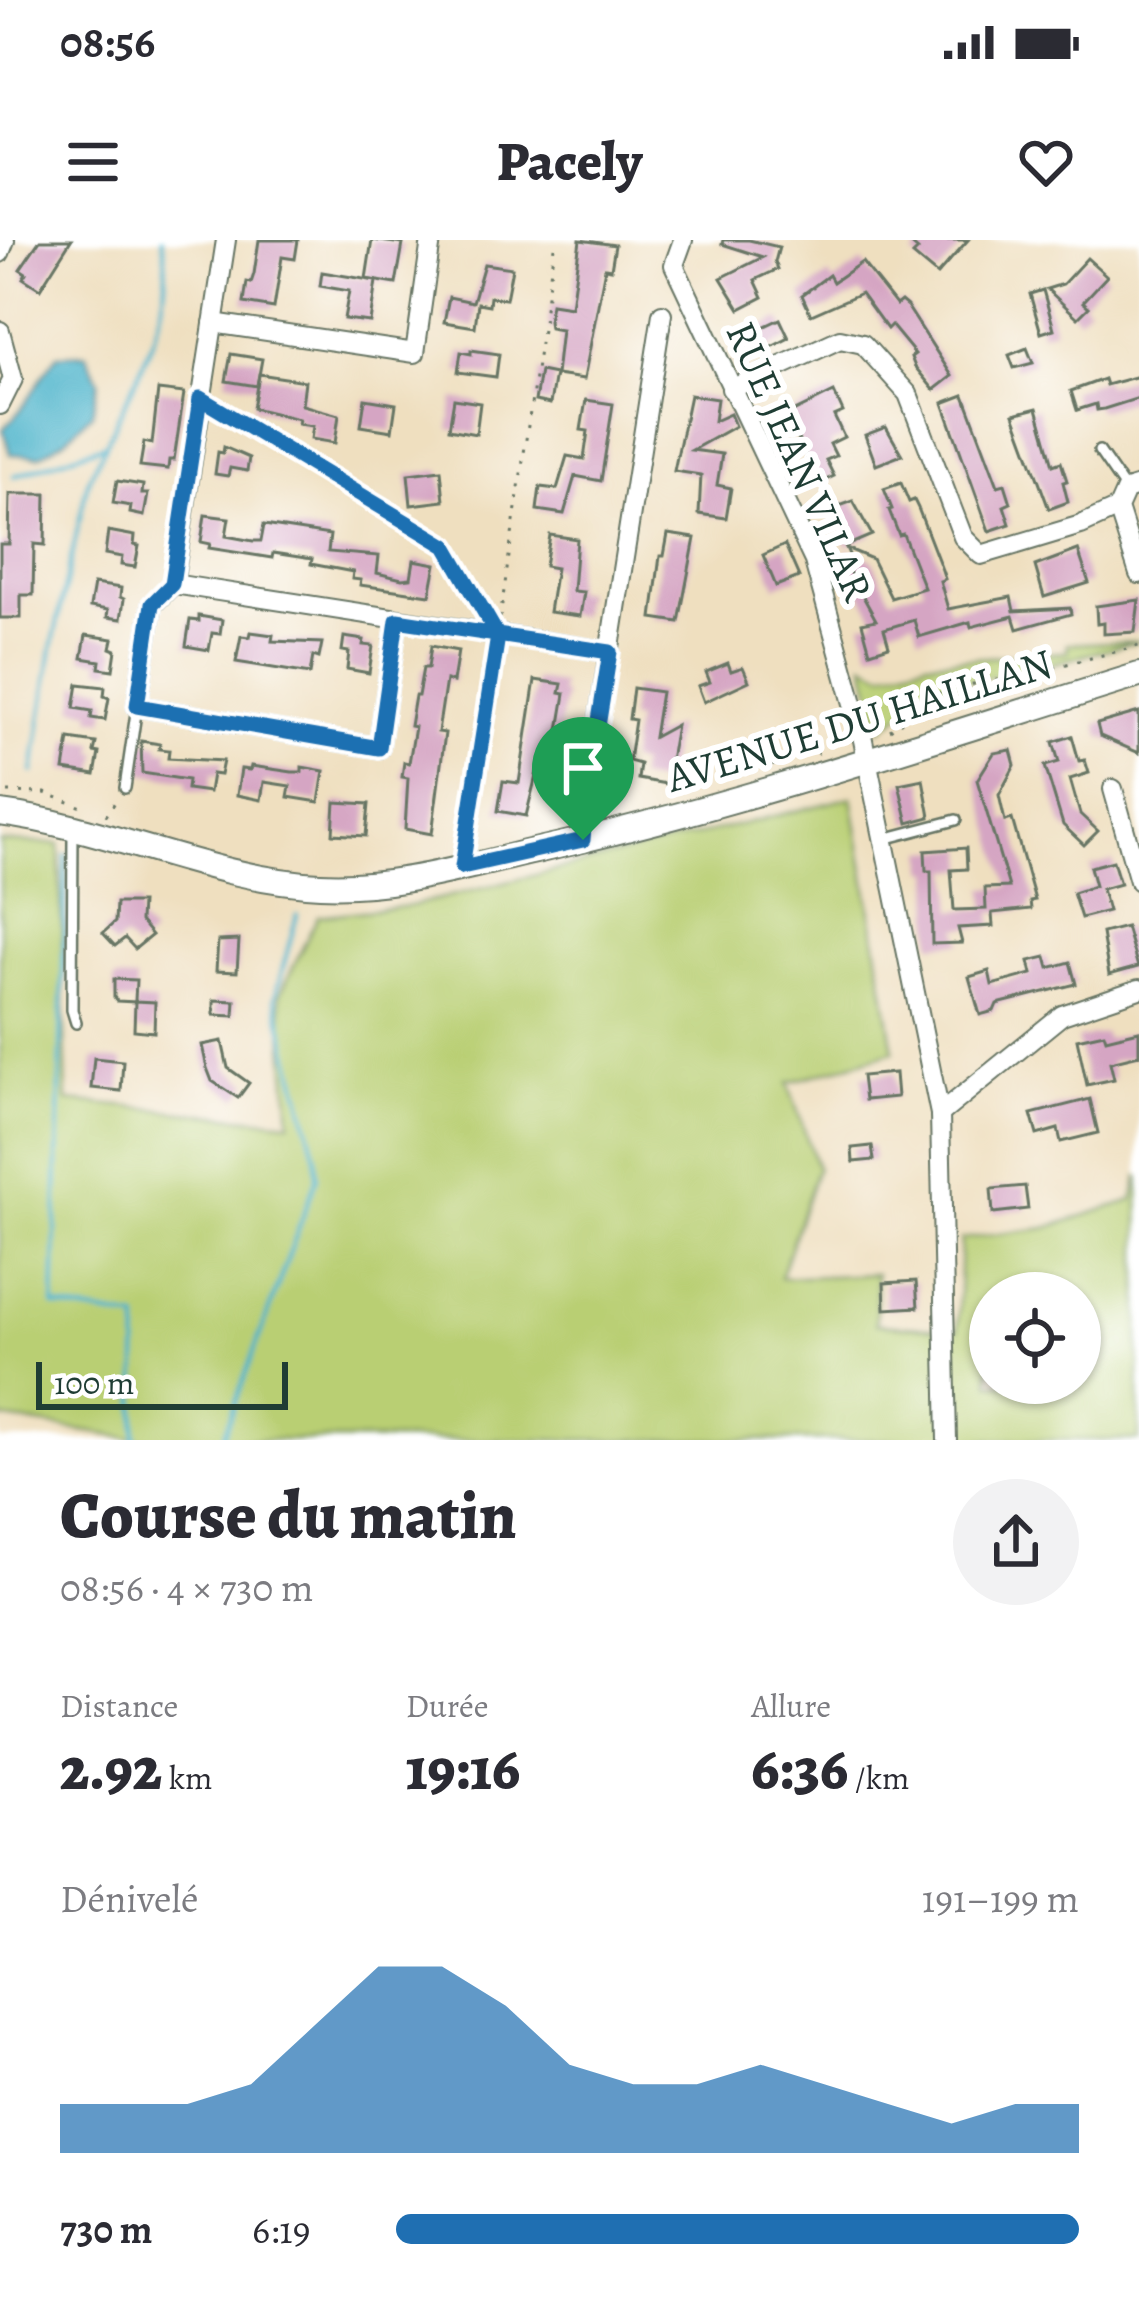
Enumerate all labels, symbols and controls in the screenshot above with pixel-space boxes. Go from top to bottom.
text: 08:56 [60,11,155,73]
text: Pacely [497,125,642,199]
icon: menu [60,129,126,195]
icon: heart [1013,129,1079,195]
street label: RUE JEAN VILAR [713,312,887,610]
street label: AVENUE DU HAILLAN [658,634,1059,806]
pin [532,717,634,840]
icon: arrive [550,735,616,801]
map controls [969,1272,1101,1404]
button: locate [969,1272,1101,1404]
scale bar [36,1356,288,1409]
text: 100 m [54,1360,134,1405]
text: Course du matin [60,1471,517,1561]
button: share [953,1479,1079,1605]
text: 08:56 · 4 × 730 m [60,1561,313,1614]
text: Distance [60,1683,178,1728]
text: Durée [406,1683,489,1728]
text: Allure [751,1683,831,1728]
text: 2.92 [60,1728,162,1810]
text: 19:16 [406,1728,520,1810]
text: 6:36 [751,1728,848,1810]
text: km [162,1755,213,1800]
text: /km [848,1755,910,1800]
text: Dénivelé [60,1872,198,1925]
text: 191–199 m [922,1872,1079,1925]
text: 730 m [60,2203,153,2256]
text: 6:19 [252,2203,310,2256]

